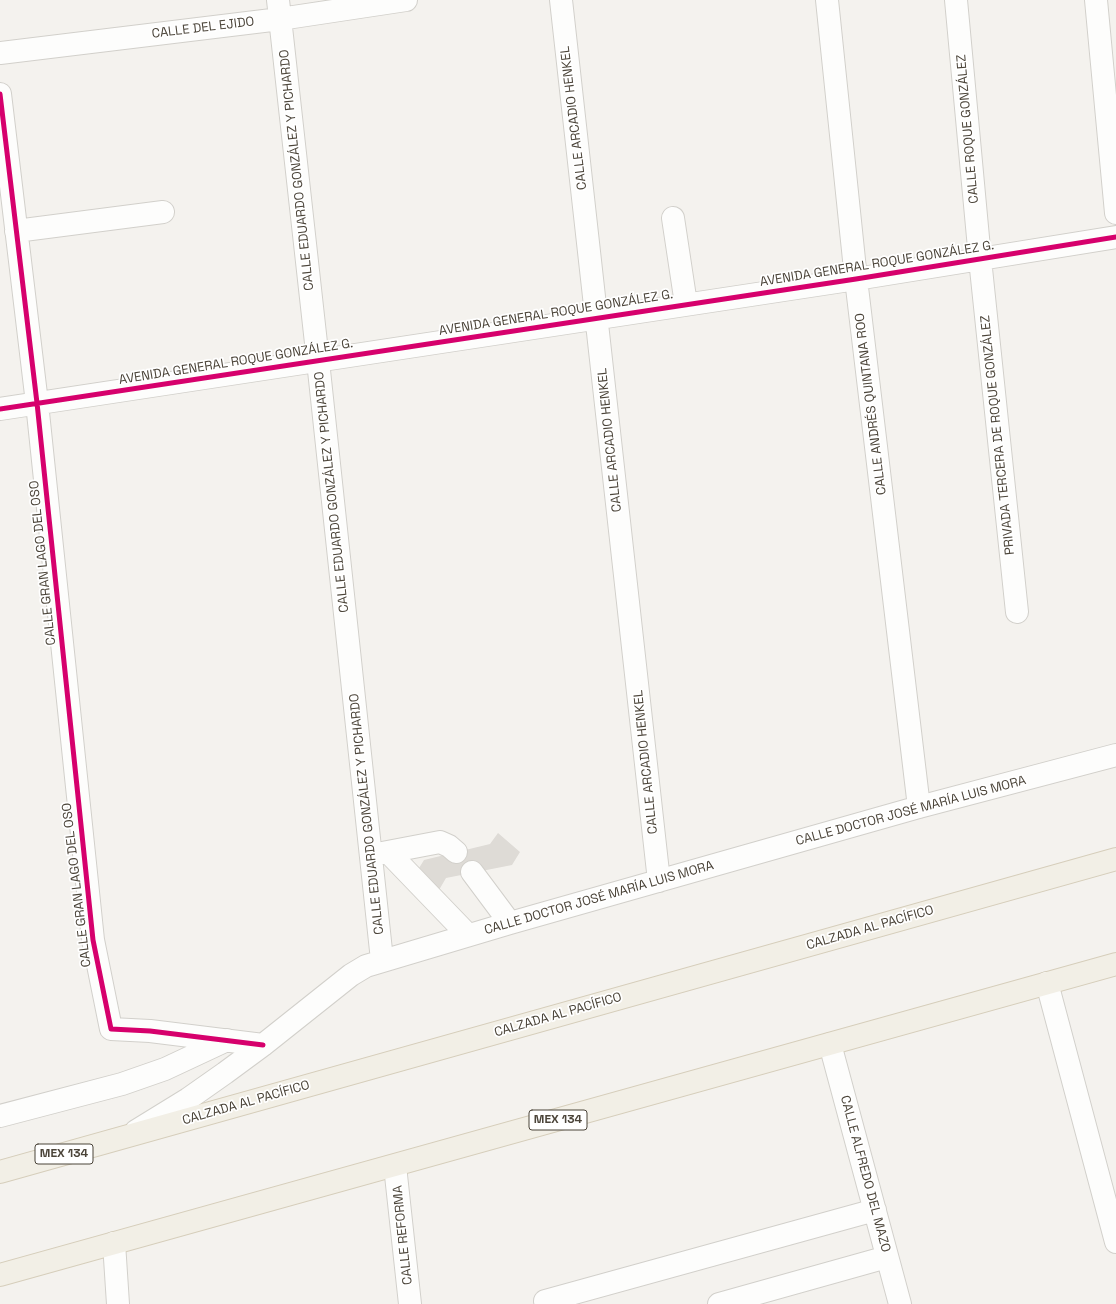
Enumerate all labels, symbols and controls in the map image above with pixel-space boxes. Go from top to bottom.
street label: CALLE DEL EJIDO [151,14,255,42]
street label: CALLE ARCADIO HENKEL [557,45,591,191]
street label: CALLE EDUARDO GONZÁLEZ Y PICHARDO [277,49,317,291]
street label: CALLE ROQUE GONZÁLEZ [954,54,982,204]
street label: AVENIDA GENERAL ROQUE GONZÁLEZ G. [759,238,995,290]
street label: AVENIDA GENERAL ROQUE GONZÁLEZ G. [438,287,674,339]
street label: CALLE ANDRÉS QUINTANA ROO [852,312,890,496]
street label: PRIVADA TERCERA DE ROQUE GONZÁLEZ [978,314,1018,556]
street label: AVENIDA GENERAL ROQUE GONZÁLEZ G. [118,336,354,388]
street label: CALLE ARCADIO HENKEL [595,367,625,513]
street label: CALLE EDUARDO GONZÁLEZ Y PICHARDO [312,371,352,613]
street label: CALLE GRAN LAGO DEL OSO [27,480,59,646]
street label: CALLE ARCADIO HENKEL [631,689,661,835]
street label: CALLE EDUARDO GONZÁLEZ Y PICHARDO [347,693,387,935]
street label: CALLE DOCTOR JOSÉ MARÍA LUIS MORA [794,773,1028,849]
street label: CALLE GRAN LAGO DEL OSO [59,802,95,968]
street label: CALLE DOCTOR JOSÉ MARÍA LUIS MORA [483,858,715,938]
street label: CALZADA AL PACÍFICO [805,902,935,954]
street label: CALZADA AL PACÍFICO [493,989,623,1041]
street label: CALZADA AL PACÍFICO [181,1077,311,1129]
street label: CALLE ALFREDO DEL MAZO [837,1094,893,1254]
road number: MEX 134 [529,1110,587,1130]
road number: MEX 134 [35,1144,93,1164]
street label: CALLE REFORMA [390,1184,416,1286]

